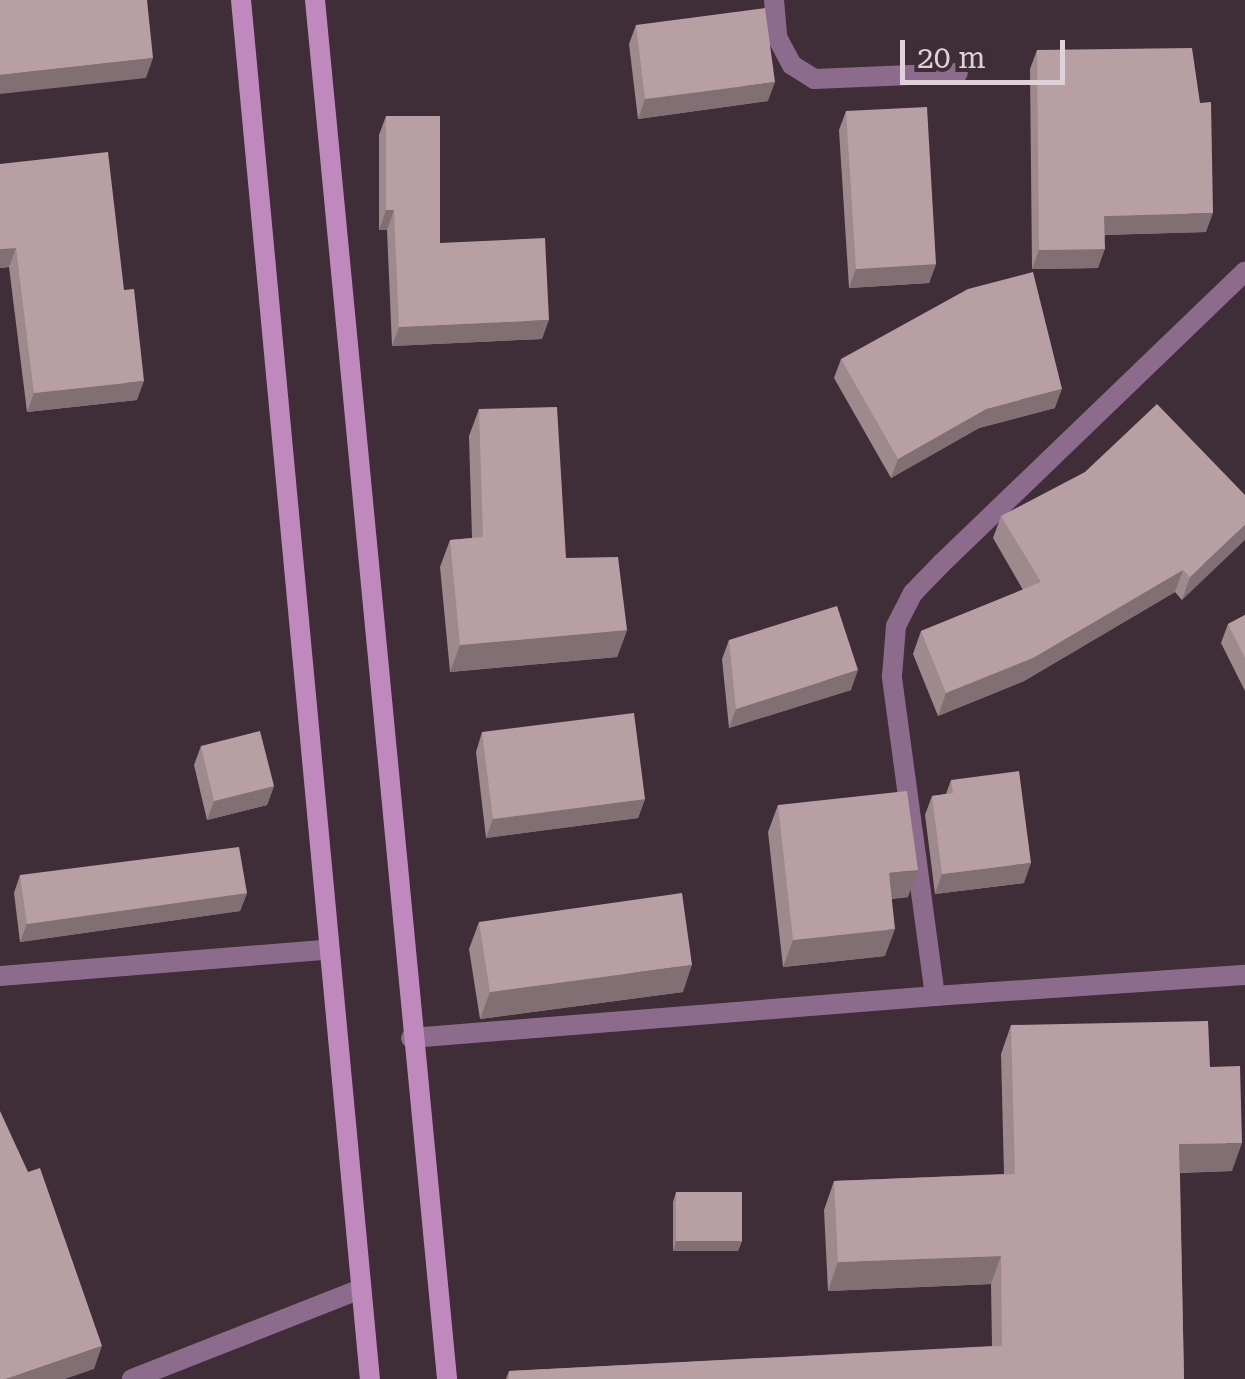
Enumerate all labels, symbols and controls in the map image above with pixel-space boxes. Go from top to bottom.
scale bar [905,20,1070,82]
text: 20 m [917,40,986,75]

